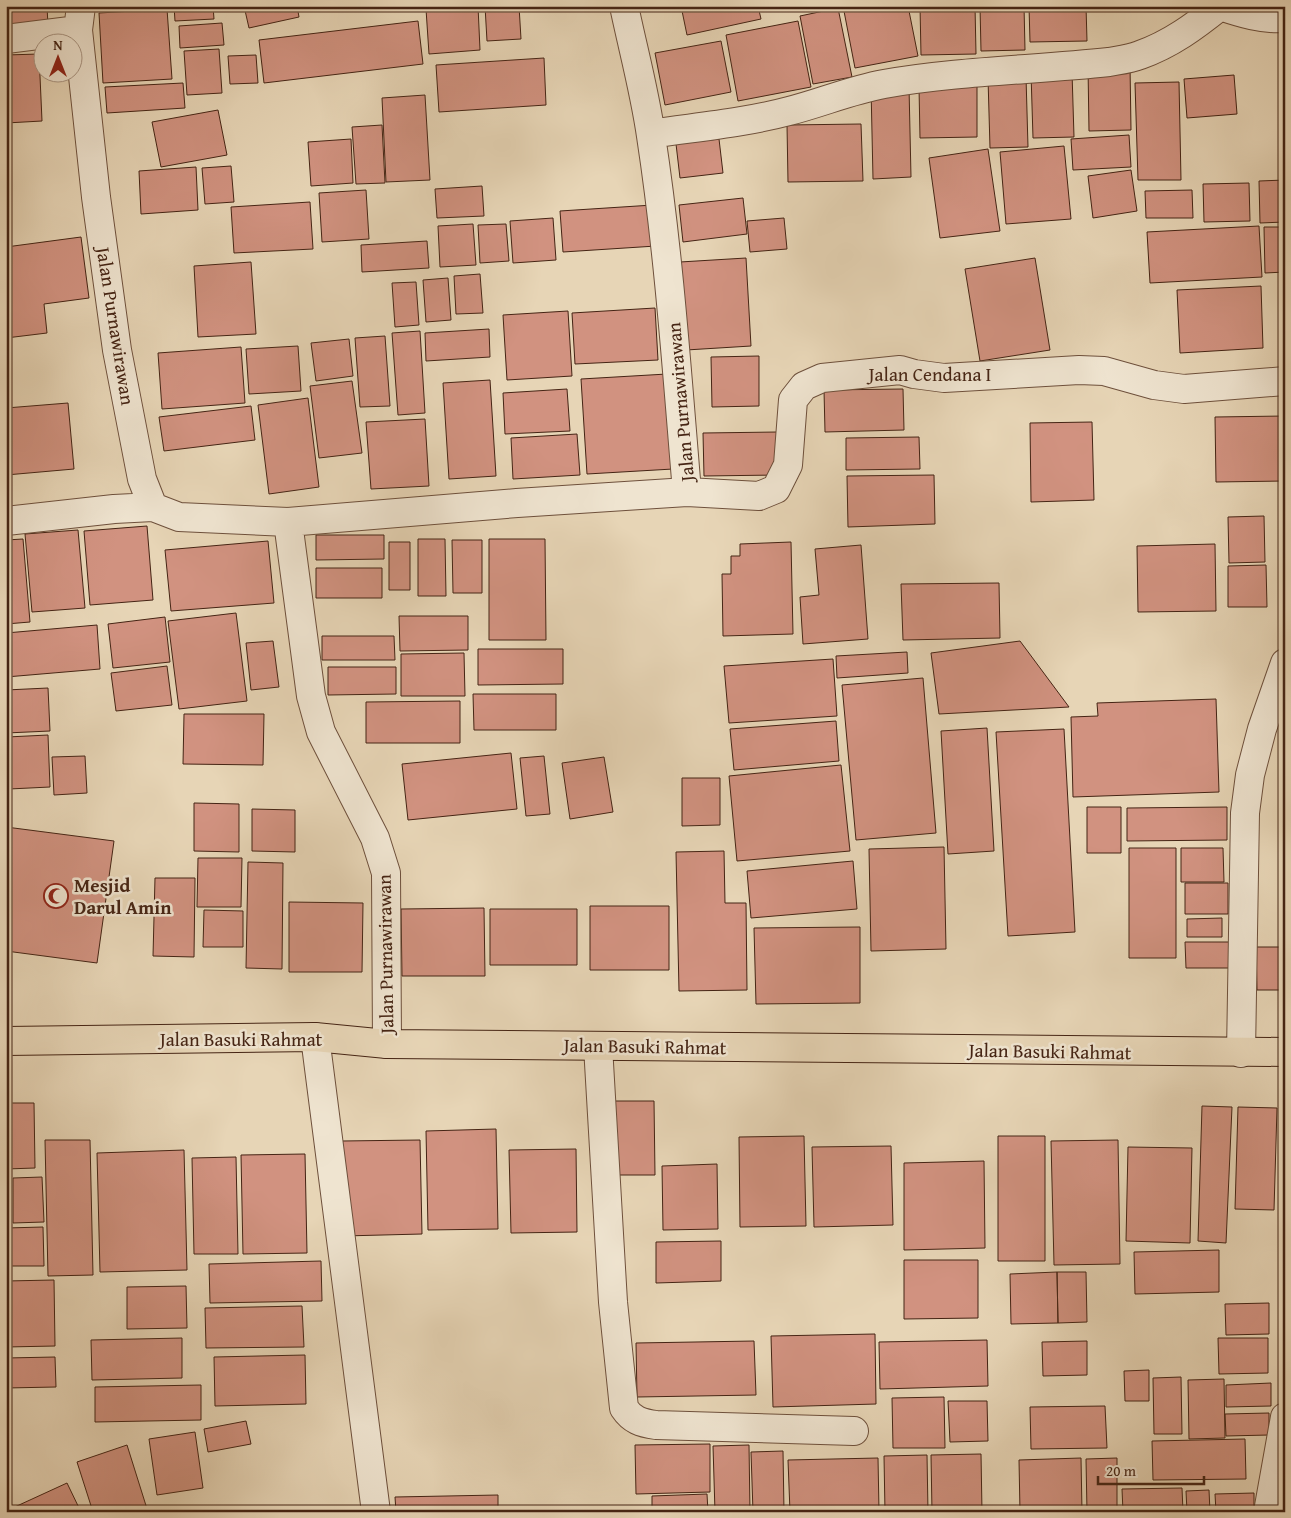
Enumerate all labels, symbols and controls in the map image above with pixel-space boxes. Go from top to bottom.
north arrow [32,32,82,82]
text: N [53,35,63,55]
street label: Jalan Purnawirawan [89,243,142,407]
street label: Jalan Purnawirawan [659,321,701,485]
street label: Jalan Cendana I [867,360,992,388]
place label: Mesjid Darul Amin [74,871,172,921]
street label: Jalan Purnawirawan [370,874,400,1036]
mosque icon: Mesjid Darul Amin [43,883,69,909]
street label: Jalan Basuki Rahmat [158,1025,323,1053]
street label: Jalan Basuki Rahmat [561,1031,727,1061]
street label: Jalan Basuki Rahmat [966,1036,1132,1066]
scale bar [1098,1453,1205,1485]
text: 20 m [1106,1460,1137,1481]

